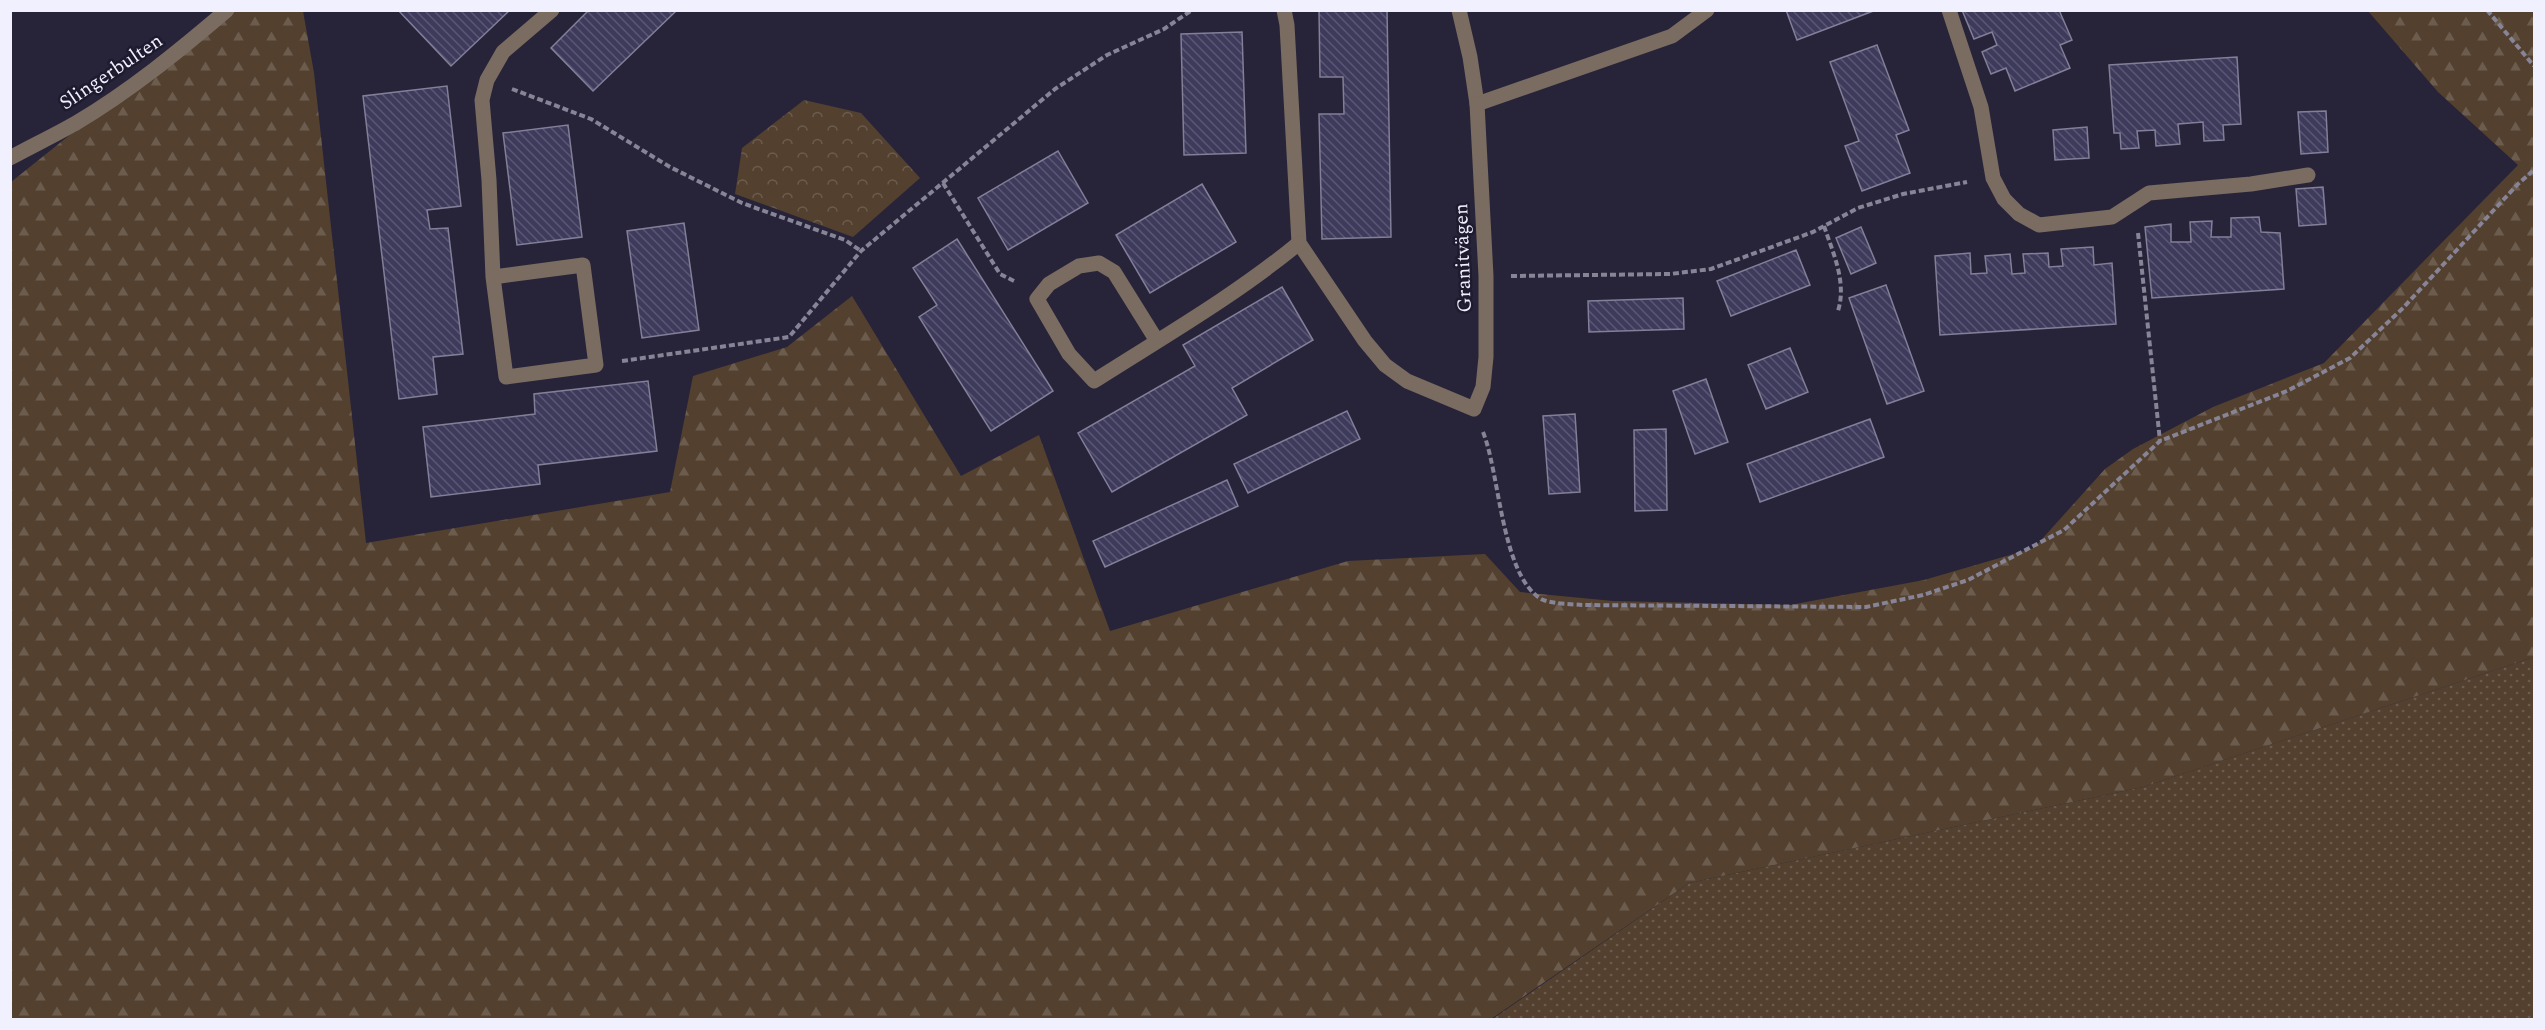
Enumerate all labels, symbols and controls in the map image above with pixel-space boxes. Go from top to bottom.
street label: Slingerbulten [53,26,169,118]
street label: Granitvägen [1446,203,1480,313]

